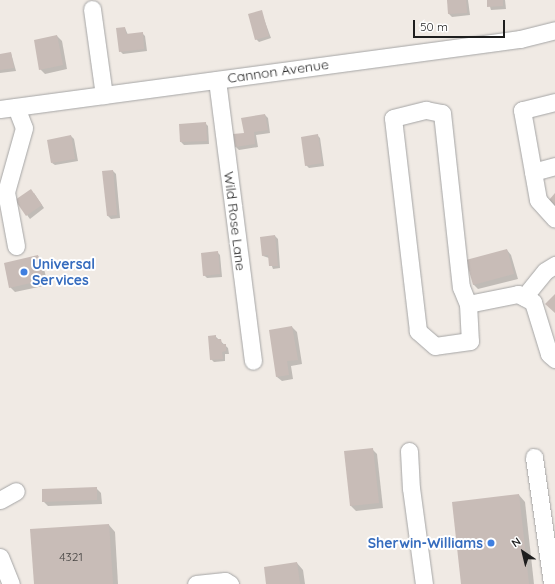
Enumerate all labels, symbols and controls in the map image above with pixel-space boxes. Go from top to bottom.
scale bar [415,12,507,38]
text: 50 m [420,19,448,34]
street label: Cannon Avenue [226,56,330,86]
street label: Wild Rose Lane [221,170,249,272]
place label: Universal Services [32,256,95,288]
marker: Universal Services [19,267,29,277]
north arrow [503,532,543,572]
text: N [509,534,523,550]
place label: Sherwin-Williams [368,535,483,551]
marker: Sherwin-Williams [486,538,496,548]
house number: 4321 [59,550,83,564]

